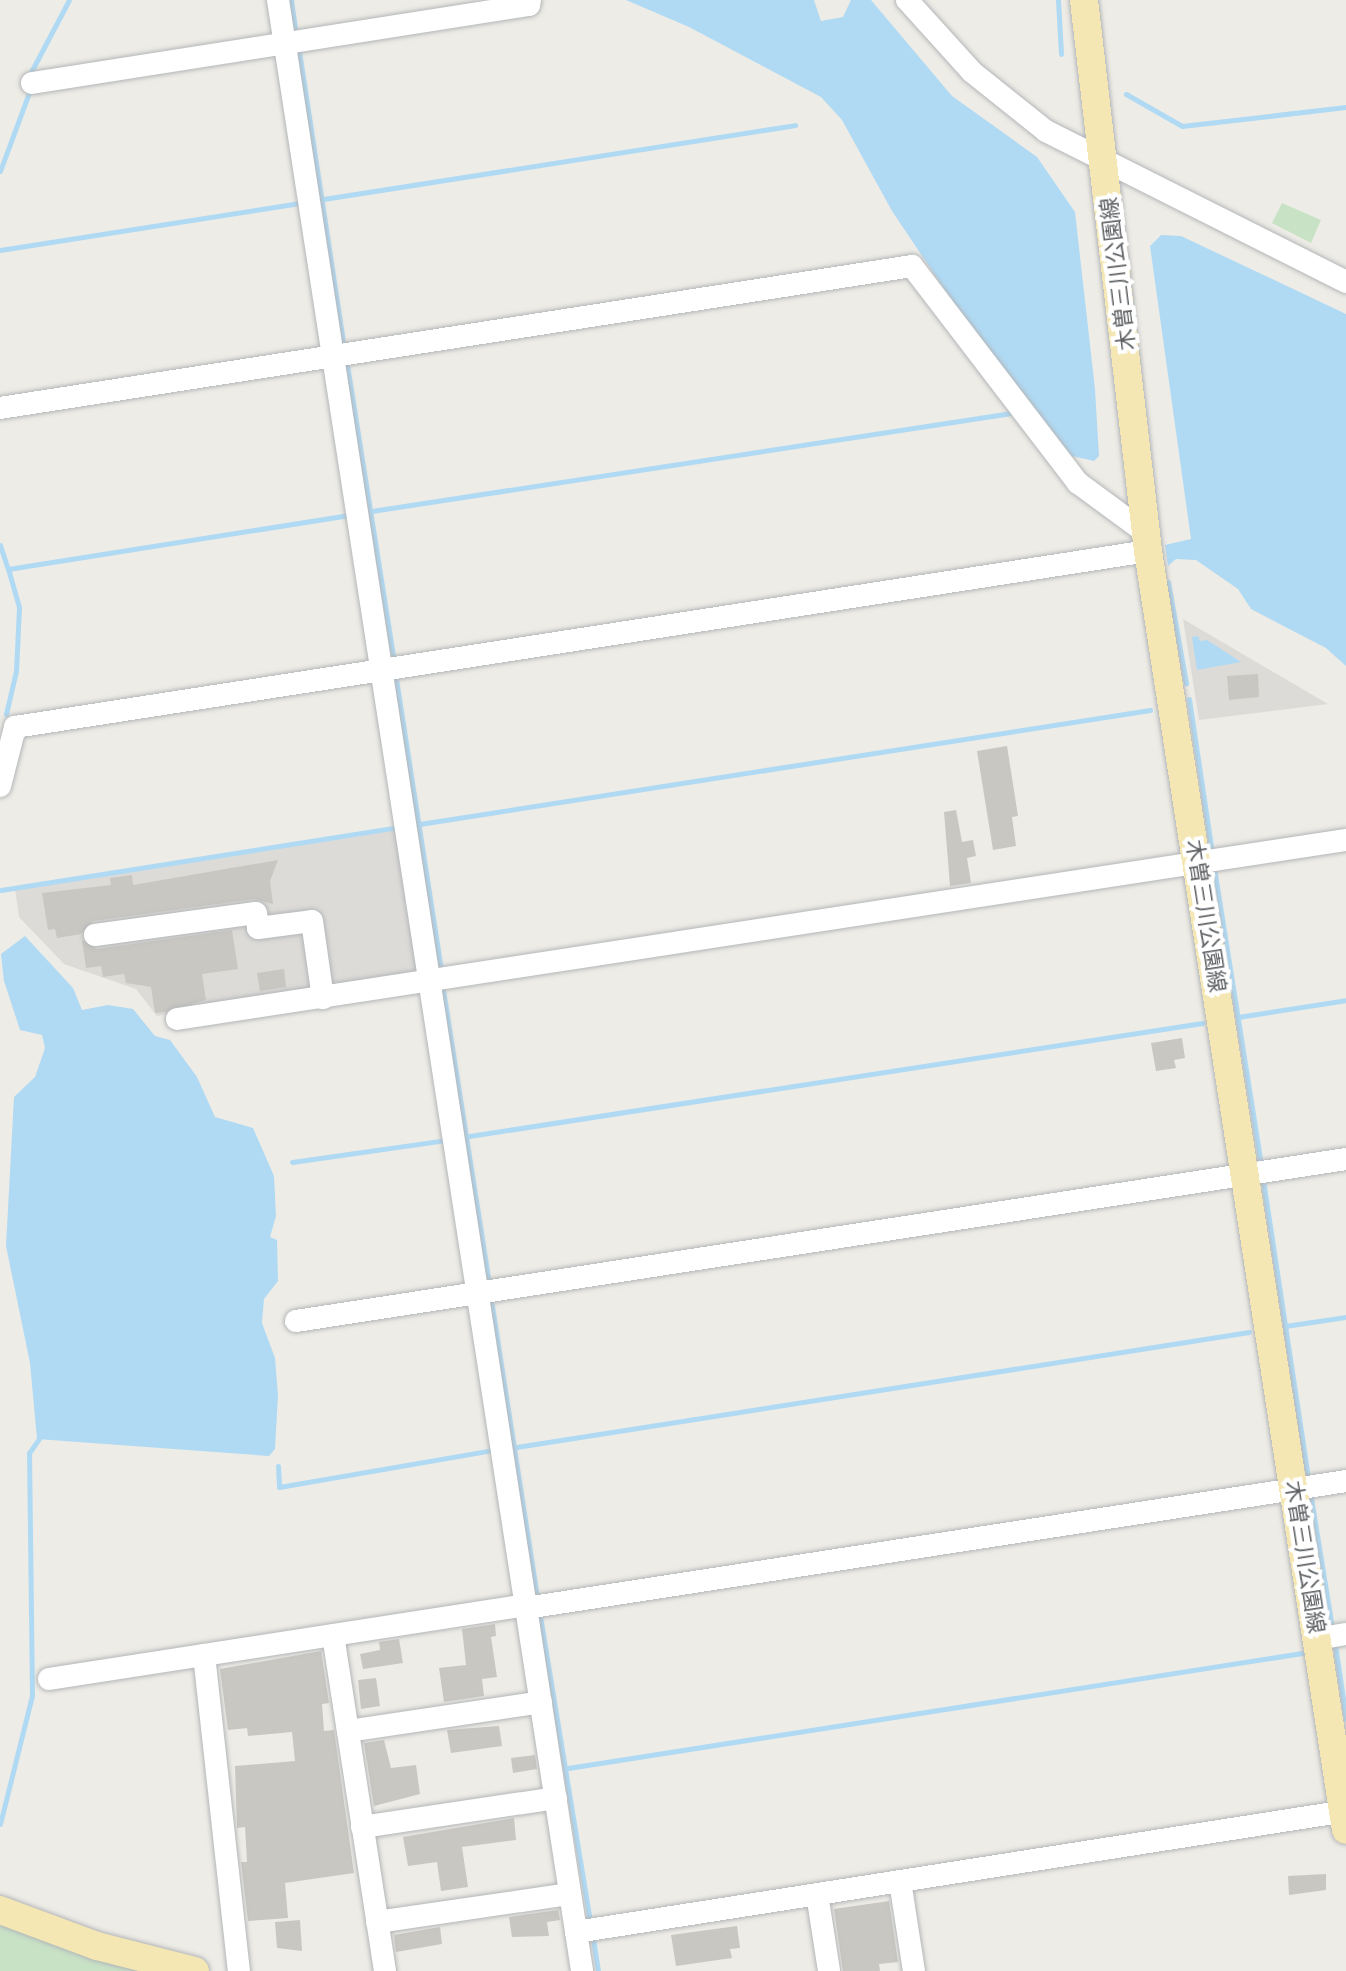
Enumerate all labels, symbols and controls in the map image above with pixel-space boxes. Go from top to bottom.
street label: 木曽三川公園線 [1097,196,1141,352]
street label: 木曽三川公園線 [1180,838,1230,994]
street label: 木曽三川公園線 [1279,1479,1329,1635]

